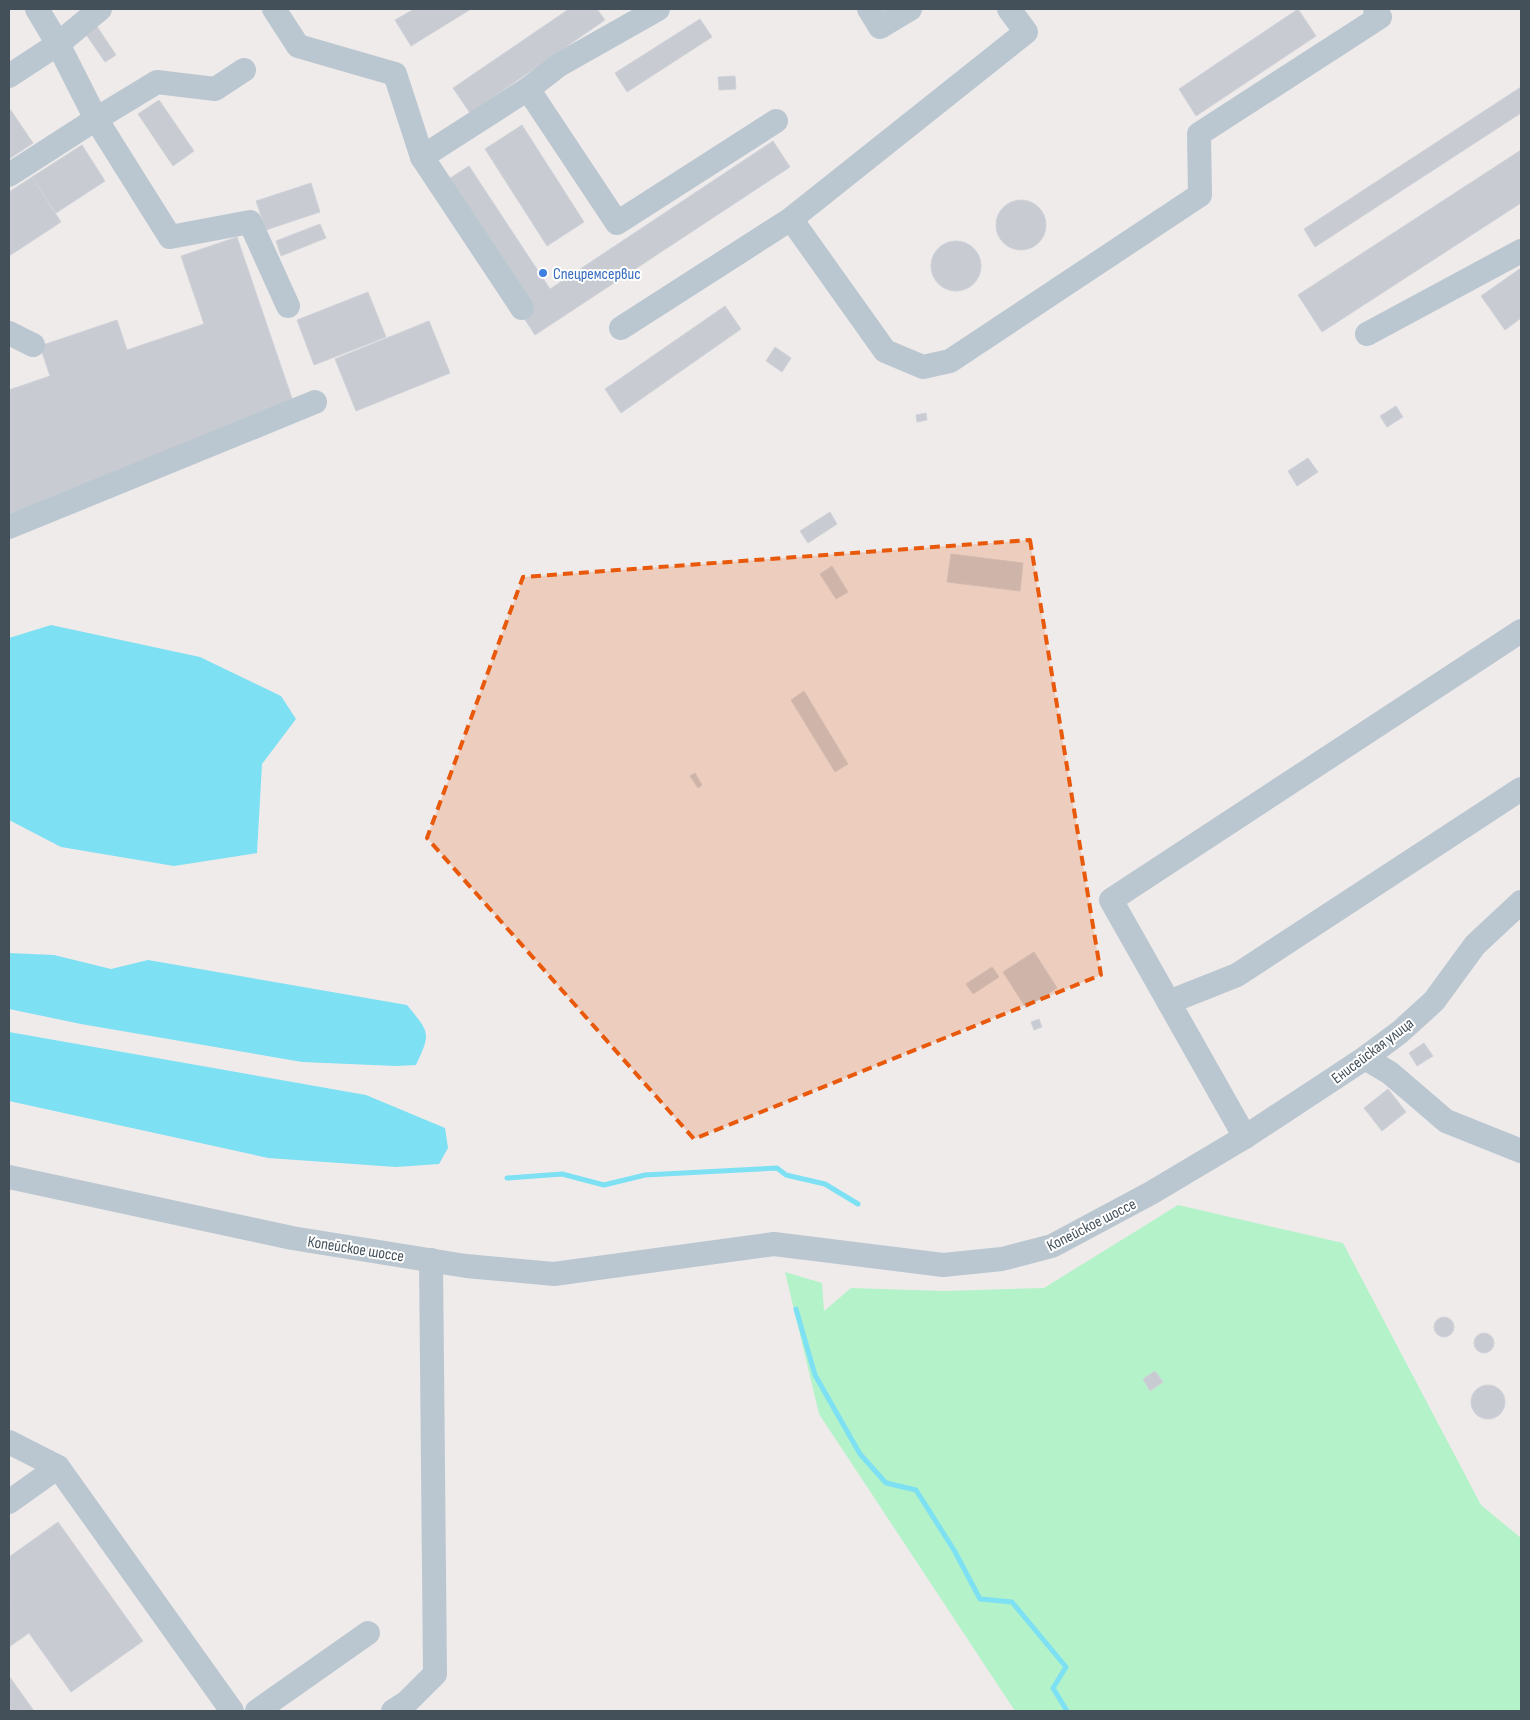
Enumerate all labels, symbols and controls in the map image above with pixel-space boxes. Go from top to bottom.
place label: Спецремсервис [553,265,641,284]
marker: Спецремсервис [537,267,549,279]
street label: Енисейская улица [1328,1014,1418,1088]
street label: Копейское шоссе [1044,1195,1139,1256]
street label: Копейское шоссе [306,1232,405,1266]

